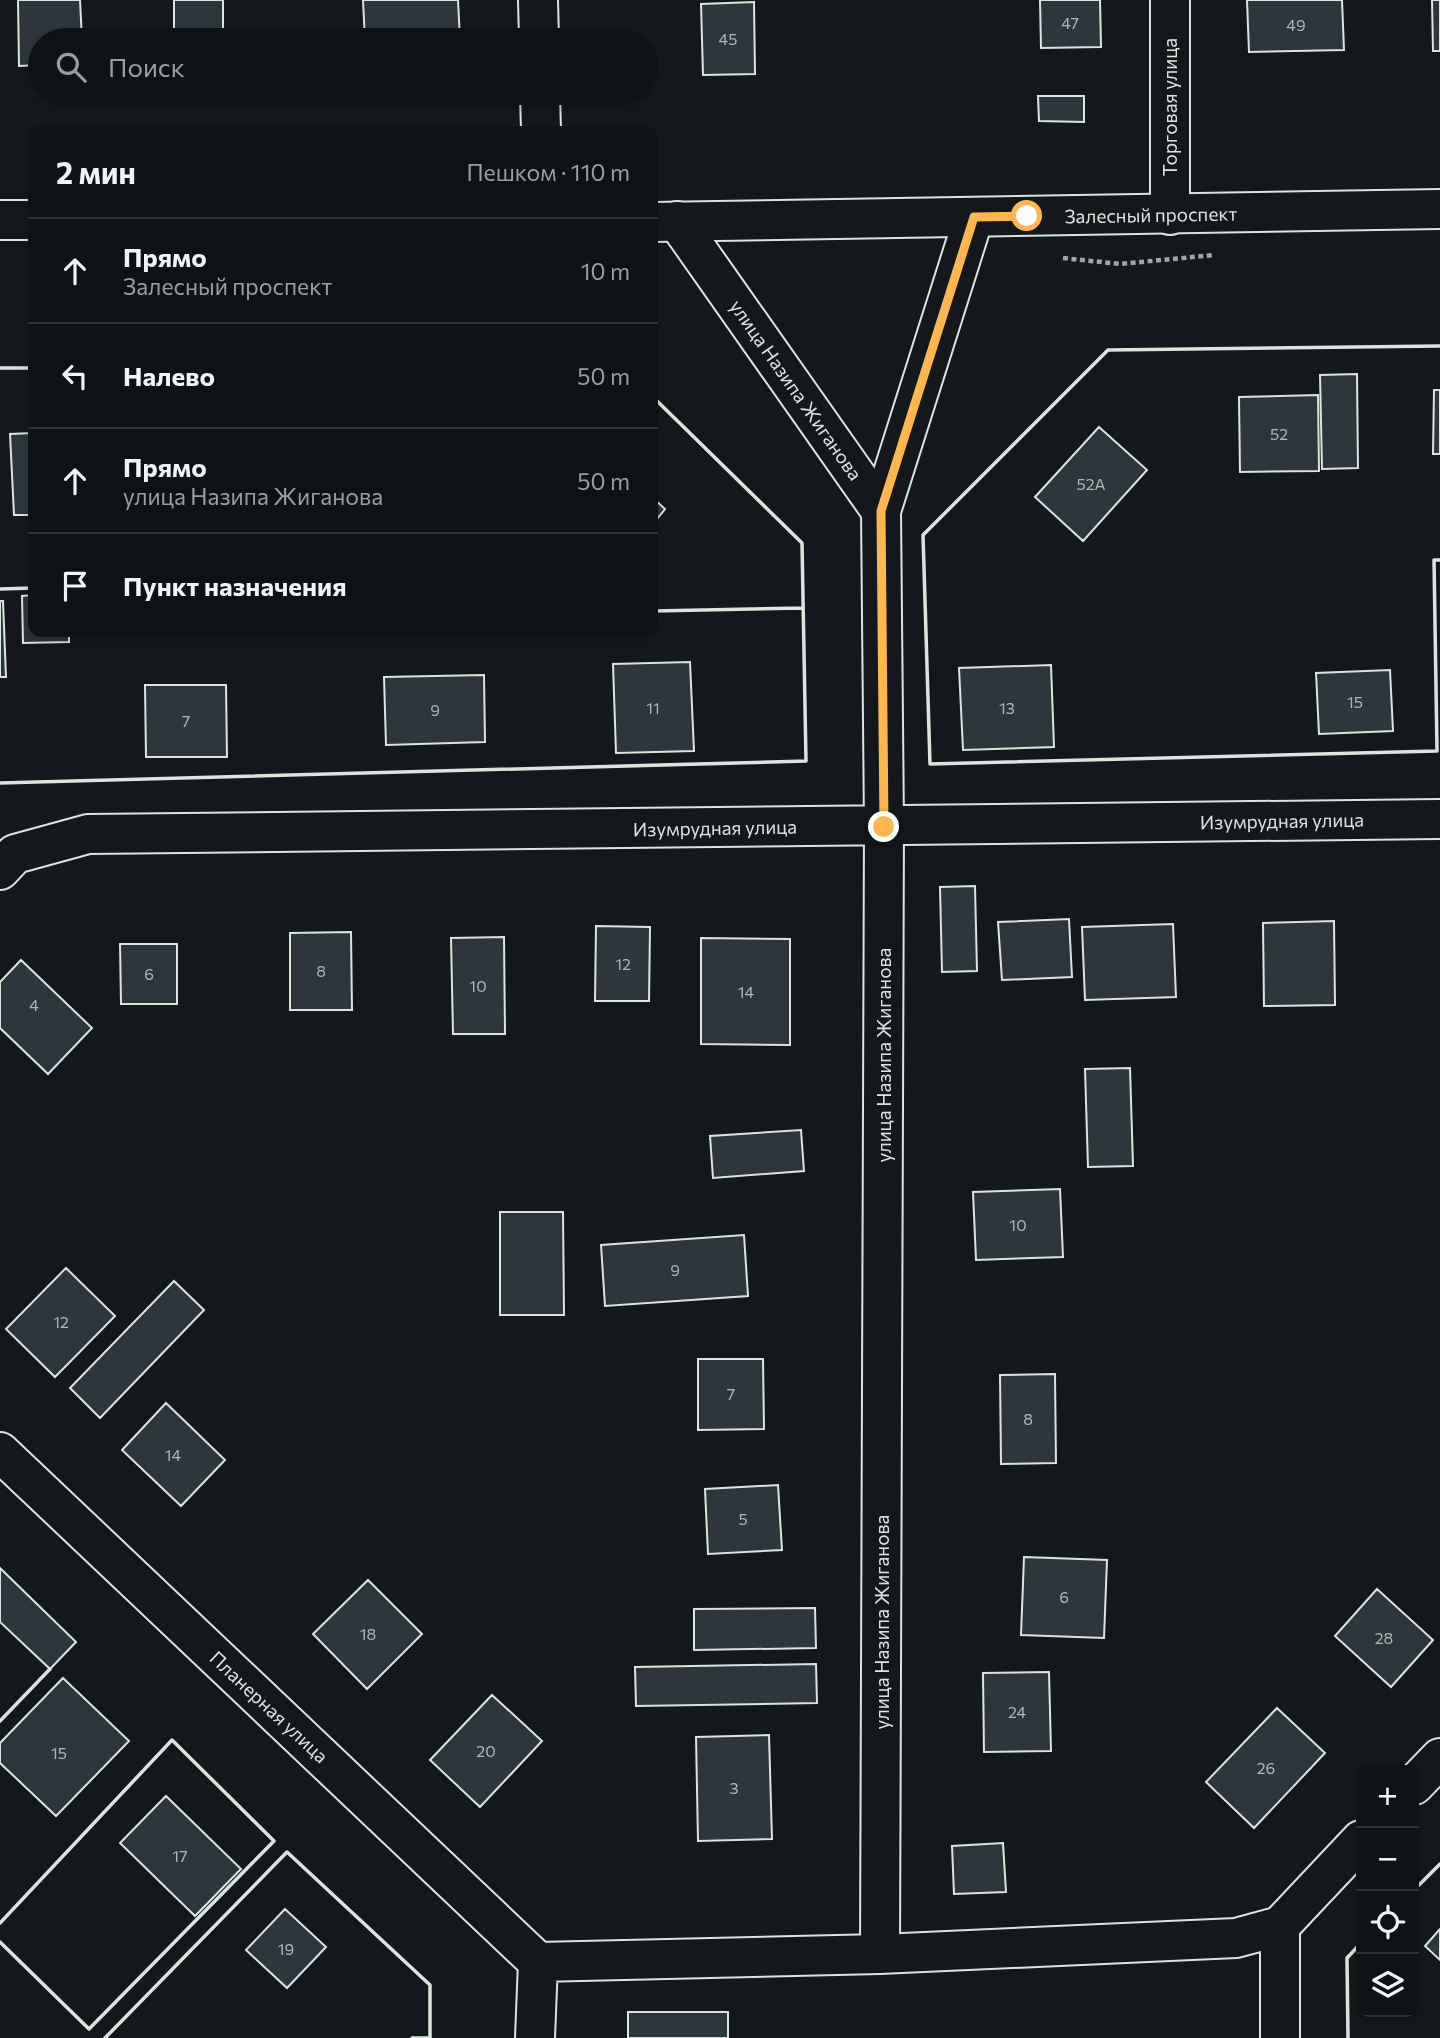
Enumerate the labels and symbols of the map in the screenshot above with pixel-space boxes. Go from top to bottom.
house number: 47 [1061,13,1079,32]
house number: 49 [1286,15,1306,34]
house number: 45 [719,29,737,48]
street label: Торговая улица [1158,38,1181,176]
route start [1011,200,1042,231]
street label: Залесный проспект [1064,201,1238,228]
street label: улица Назипа Жиганова [725,295,867,484]
house number: 52 [1270,424,1288,443]
house number: 52А [1076,474,1106,493]
house number: 15 [1347,692,1363,711]
house number: 11 [646,698,660,717]
house number: 13 [999,698,1015,717]
house number: 9 [430,700,440,719]
house number: 7 [182,711,190,730]
street label: Изумрудная улица [1200,808,1364,833]
route end [868,811,899,842]
street label: Изумрудная улица [633,815,797,840]
street label: улица Назипа Жиганова [872,948,895,1162]
house number: 12 [615,954,631,973]
house number: 8 [316,961,326,980]
house number: 6 [144,964,154,983]
house number: 10 [469,976,487,995]
house number: 14 [738,982,755,1001]
house number: 4 [29,995,39,1014]
house number: 10 [1009,1215,1027,1234]
house number: 9 [670,1260,680,1279]
house number: 12 [53,1312,69,1331]
house number: 7 [727,1384,735,1403]
house number: 8 [1023,1409,1033,1428]
house number: 14 [165,1445,182,1464]
house number: 5 [738,1509,748,1528]
street label: улица Назипа Жиганова [870,1515,893,1729]
house number: 6 [1059,1587,1069,1606]
house number: 18 [360,1624,376,1643]
house number: 28 [1375,1628,1393,1647]
street label: Планерная улица [205,1646,333,1767]
house number: 24 [1008,1702,1026,1721]
house number: 20 [476,1741,496,1760]
house number: 15 [51,1743,67,1762]
house number: 26 [1257,1758,1275,1777]
house number: 3 [729,1778,739,1797]
house number: 17 [172,1846,188,1865]
house number: 19 [278,1939,294,1958]

